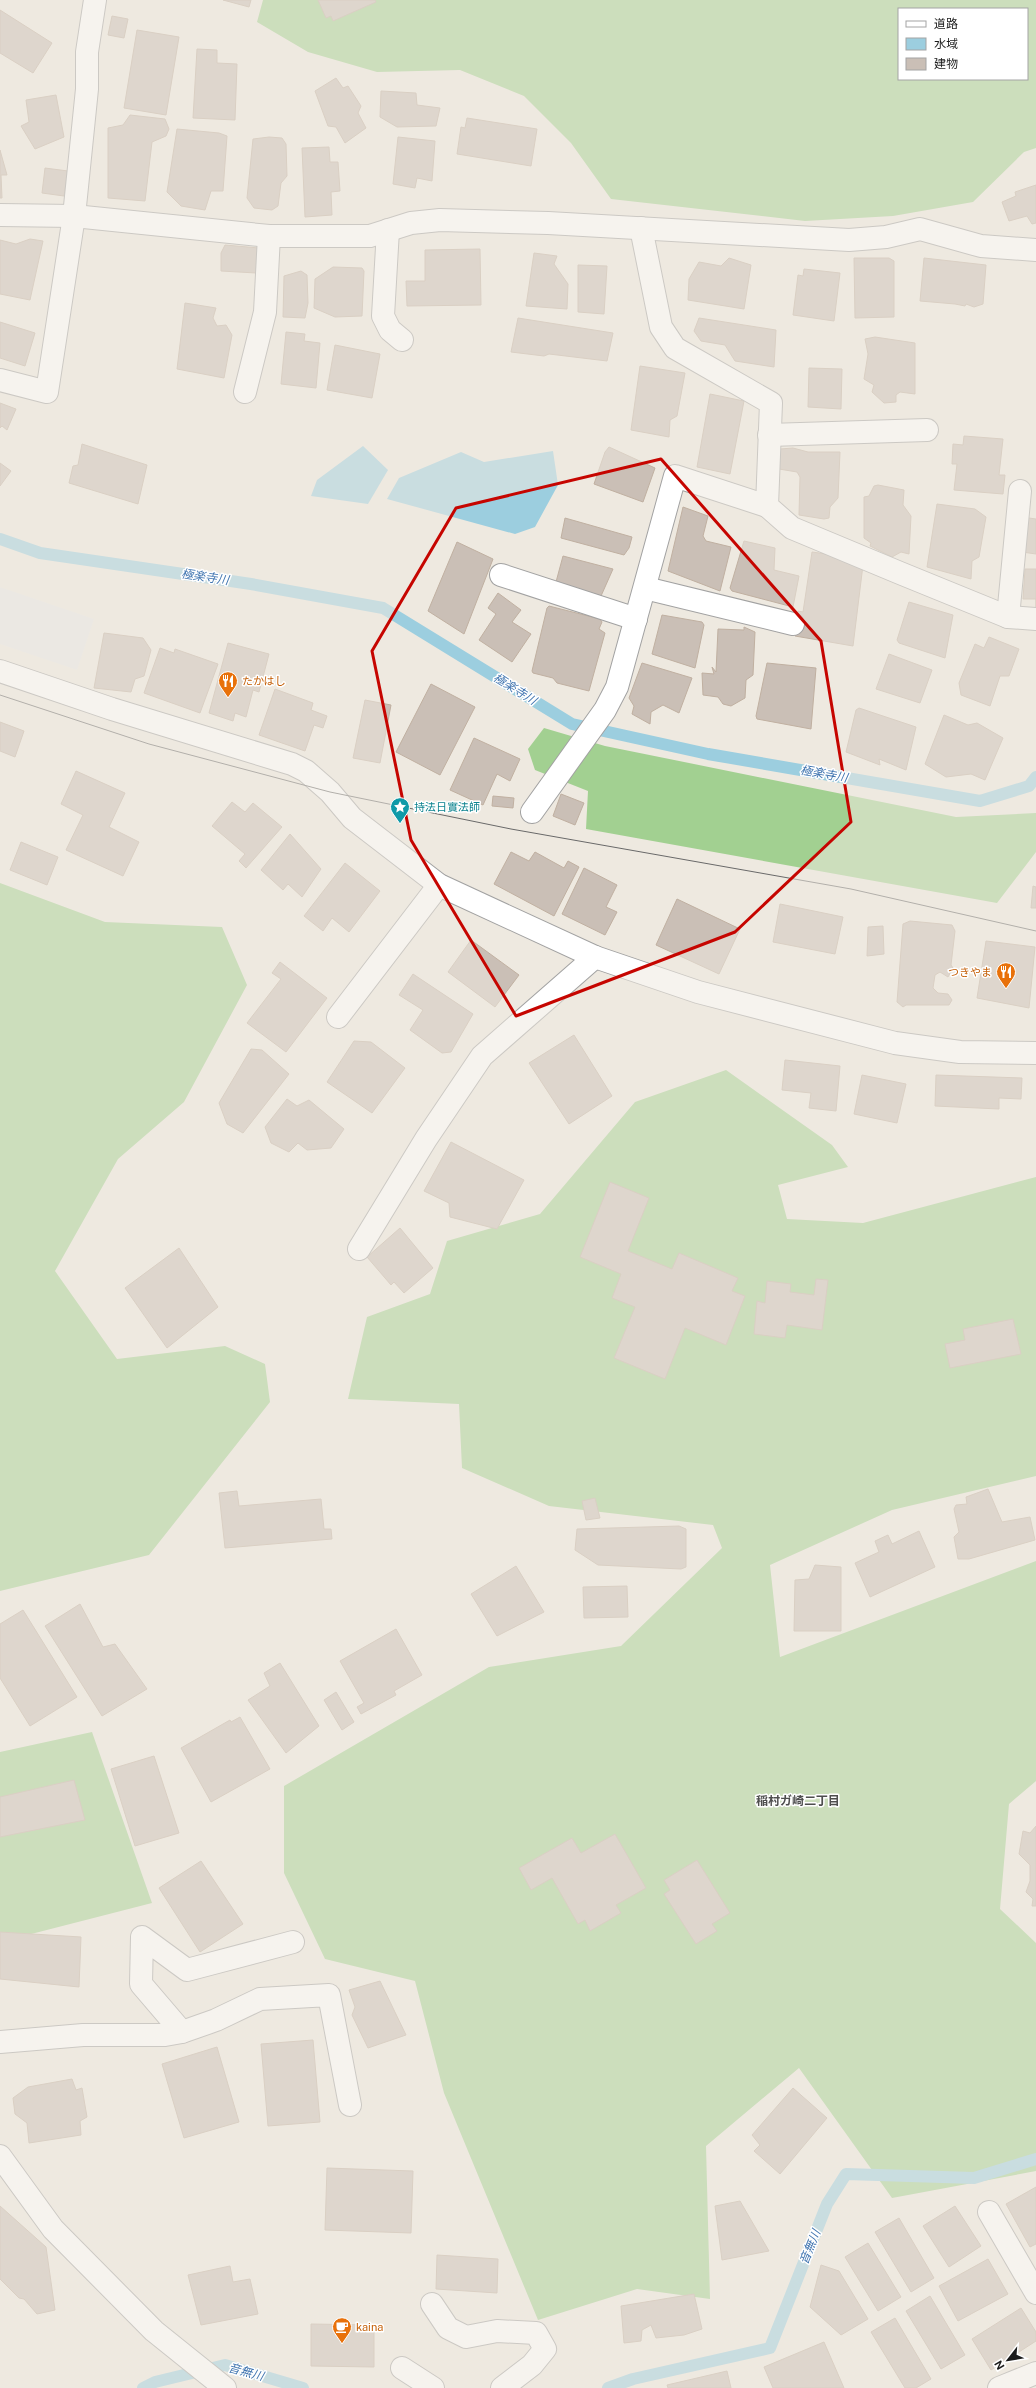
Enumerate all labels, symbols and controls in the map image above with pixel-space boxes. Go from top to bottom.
legend [898,8,1028,80]
text: 道路 [934,17,958,31]
text: 水域 [934,37,958,51]
text: 建物 [934,57,958,71]
water label: 極楽寺川 [180,567,232,588]
restaurant icon: たかはし [217,670,239,698]
water label: 極楽寺川 [491,670,541,709]
place label: たかはし [242,675,286,687]
water label: 極楽寺川 [799,763,851,785]
place icon: 持法日實法師 [389,796,411,824]
place label: 持法日實法師 [414,801,480,813]
restaurant icon: つきやま [995,961,1017,989]
place label: つきやま [948,966,992,978]
district label: 稲村ガ崎二丁目 [756,1794,840,1808]
water label: 音無川 [797,2226,824,2266]
cafe icon: kaina [331,2316,353,2344]
place label: kaina [356,2321,383,2333]
north arrow [988,2340,1028,2380]
text: N [992,2358,1007,2372]
water label: 音無川 [227,2361,267,2384]

